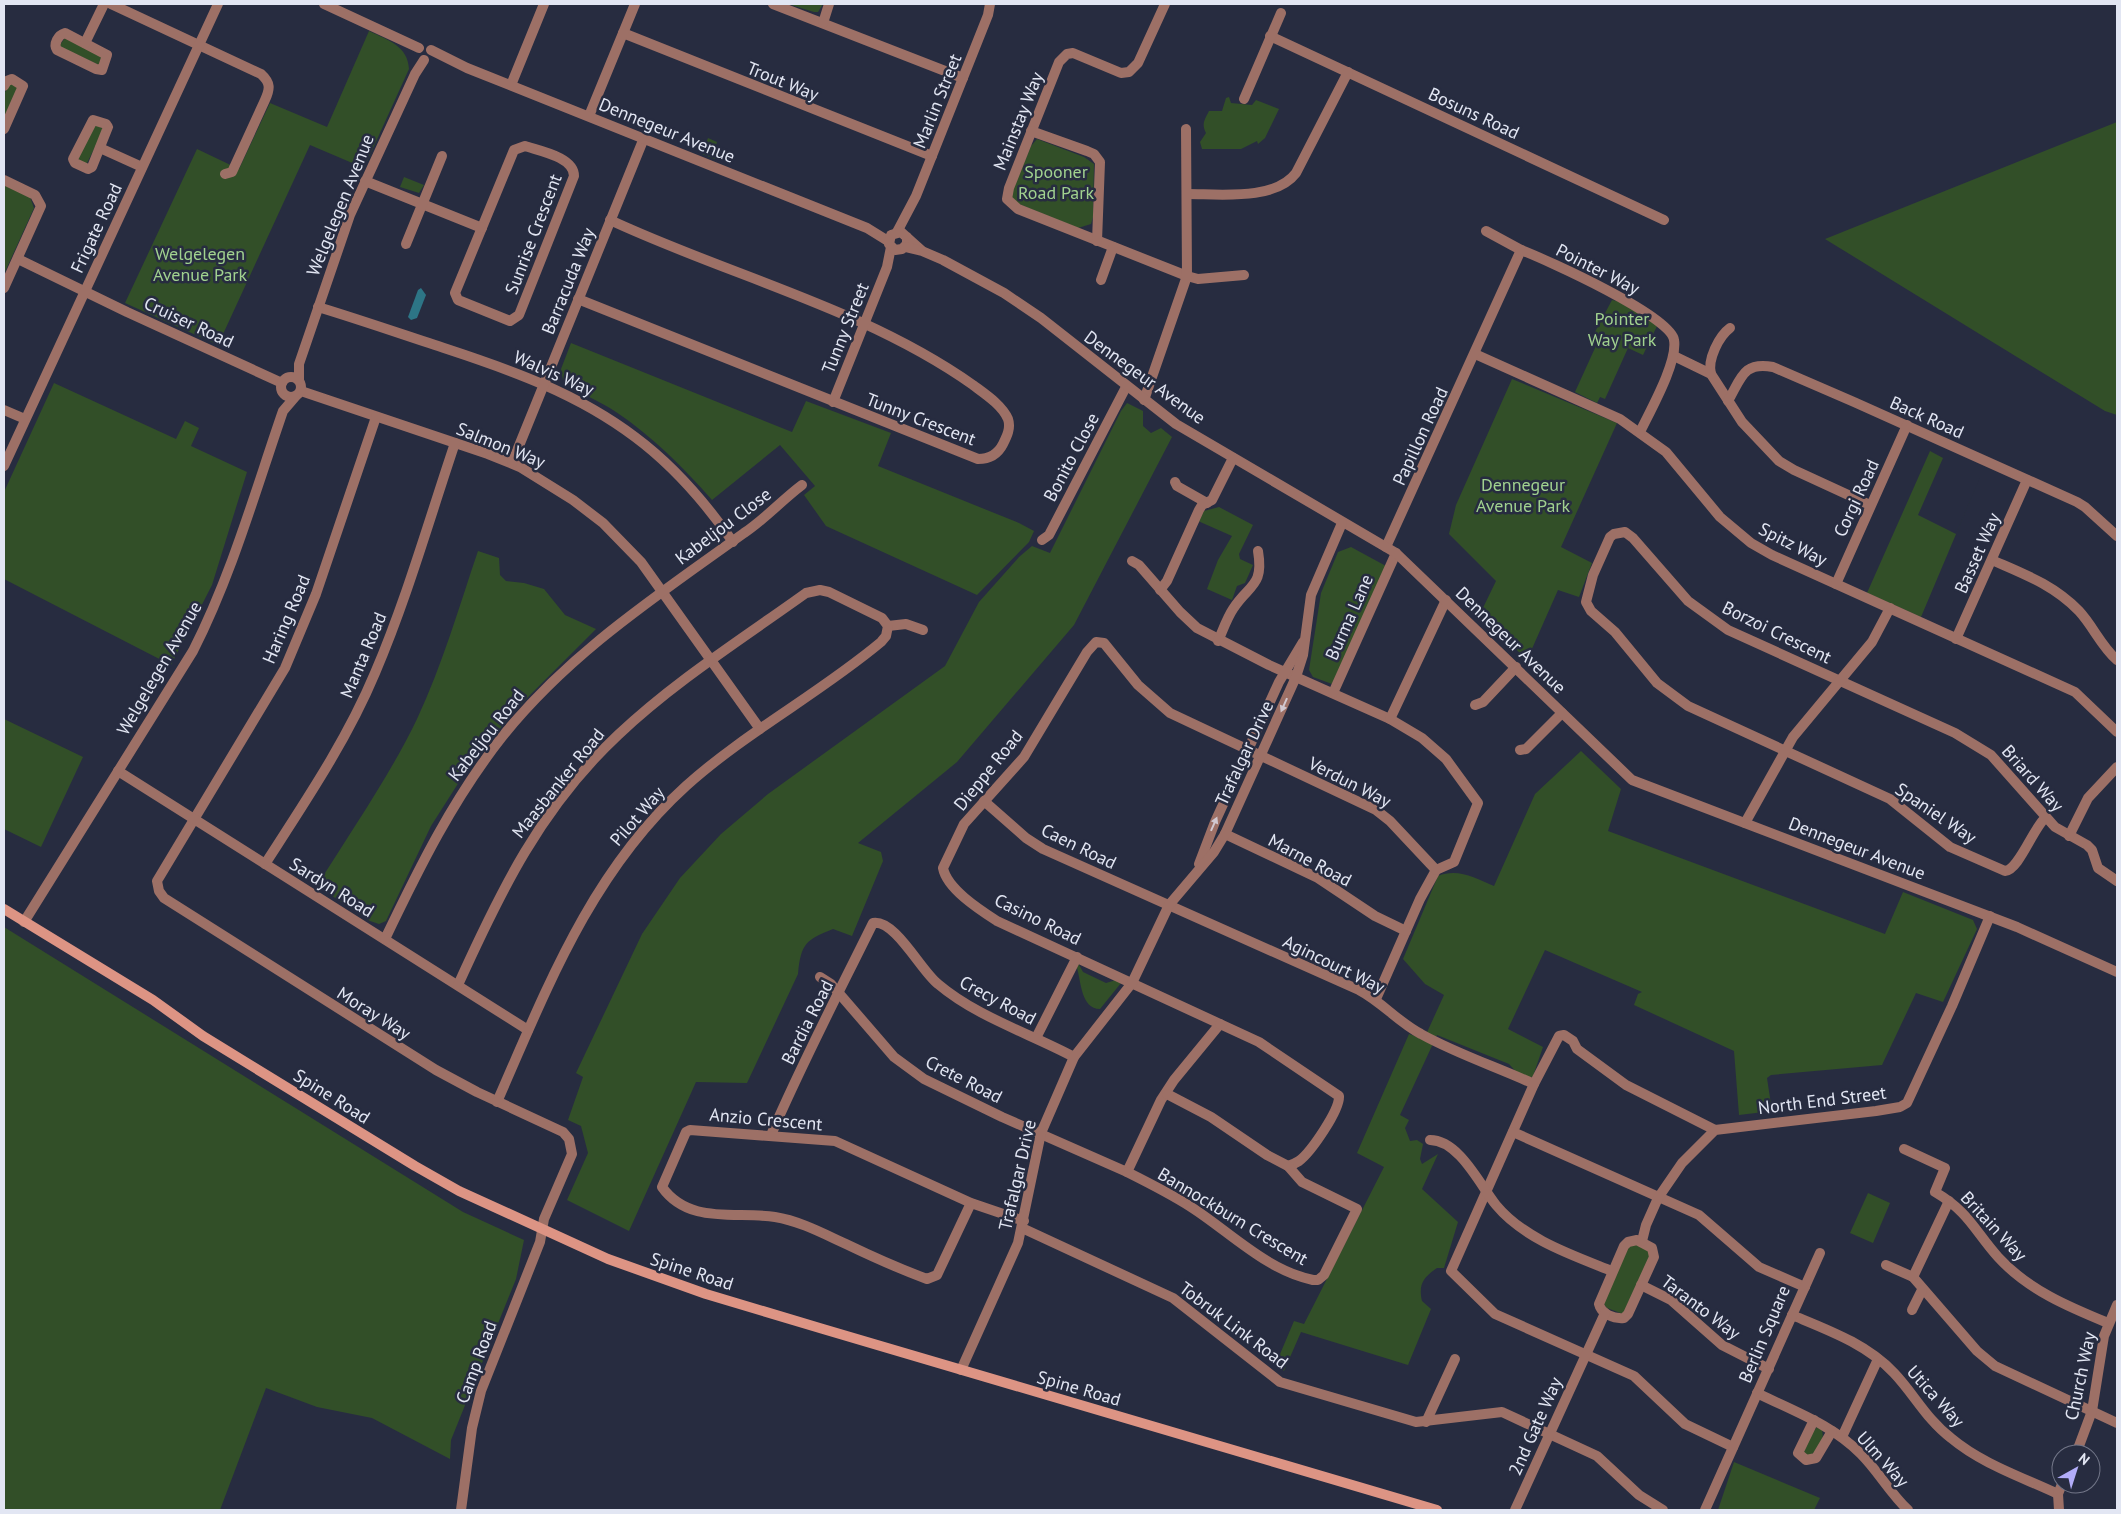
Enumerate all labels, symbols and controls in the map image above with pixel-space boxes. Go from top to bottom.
street label: Marlin Street [908,50,966,152]
street label: Trout Way [744,56,823,106]
street label: Mainstay Way [988,68,1048,174]
street label: Bosuns Road [1425,82,1523,144]
street label: Dennegeur Avenue [596,92,738,168]
street label: Welgelegen Avenue [301,131,379,279]
park label: Spooner Road Park [1018,160,1094,204]
street label: Sunrise Crescent [499,171,567,297]
street label: Frigate Road [65,179,127,277]
street label: Barracuda Way [536,224,600,338]
street label: Pointer Way [1552,238,1644,300]
park label: Welgelegen Avenue Park [153,242,247,286]
street label: Tunny Street [816,279,874,377]
street label: Cruiser Road [140,291,238,353]
park label: Pointer Way Park [1588,307,1657,351]
street label: Dennegeur Avenue [1080,325,1210,429]
street label: Walvis Way [510,345,598,401]
street label: Papillon Road [1387,383,1453,489]
street label: Tunny Crescent [863,388,979,450]
street label: Back Road [1886,391,1968,443]
street label: Bonito Close [1038,409,1104,505]
street label: Salmon Way [453,417,549,473]
street label: Corgi Road [1828,456,1884,540]
park label: Dennegeur Avenue Park [1476,473,1570,517]
street label: Kabeljou Close [670,482,776,570]
street label: Basset Way [1949,509,2005,597]
street label: Spitz Way [1755,517,1832,571]
street label: Burma Lane [1320,570,1378,664]
street label: Haring Road [257,571,315,667]
street label: Dennegeur Avenue [1451,581,1571,699]
street label: Borzoi Crescent [1719,596,1835,668]
street label: Welgelegen Avenue [111,597,207,739]
street label: Manta Road [335,609,391,701]
street label: Kabeljou Road [443,684,529,786]
street label: Trafalgar Drive [1210,697,1278,809]
one-way arrow [1279,698,1287,712]
street label: Maasbanker Road [507,723,609,843]
street label: Dieppe Road [948,725,1028,815]
street label: Briard Way [1997,740,2069,817]
street label: Verdun Way [1304,751,1396,813]
street label: Spaniel Way [1891,777,1982,849]
street label: Pilot Way [605,781,670,851]
street label: Dennegeur Avenue [1785,811,1929,885]
one-way arrow [1211,817,1219,831]
street label: Caen Road [1038,818,1120,874]
street label: Marne Road [1264,828,1356,892]
street label: Sardyn Road [285,852,379,922]
street label: Casino Road [991,888,1085,950]
street label: Agincourt Way [1279,929,1389,999]
street label: Crecy Road [956,970,1040,1030]
street label: Bardia Road [776,976,838,1068]
street label: Moray Way [333,981,416,1045]
street label: Crete Road [922,1050,1006,1108]
street label: Spine Road [289,1063,375,1129]
street label: North End Street [1757,1081,1887,1119]
street label: Anzio Crescent [709,1103,823,1135]
street label: Trafalgar Drive [993,1117,1041,1233]
street label: Bannockburn Crescent [1154,1162,1312,1270]
street label: Britain Way [1956,1186,2033,1266]
street label: Spine Road [648,1247,736,1295]
street label: Taranto Way [1657,1270,1746,1345]
street label: Tobruk Link Road [1175,1276,1293,1374]
street label: Berlin Square [1733,1282,1795,1386]
street label: Camp Road [450,1318,502,1406]
street label: Church Way [2059,1329,2101,1422]
street label: Utica Way [1902,1360,1970,1432]
street label: Spine Road [1034,1365,1124,1411]
street label: 2nd Gate Way [1503,1373,1567,1479]
street label: Ulm Way [1852,1426,1915,1492]
north arrow [2051,1444,2101,1494]
text: N [2075,1449,2093,1469]

